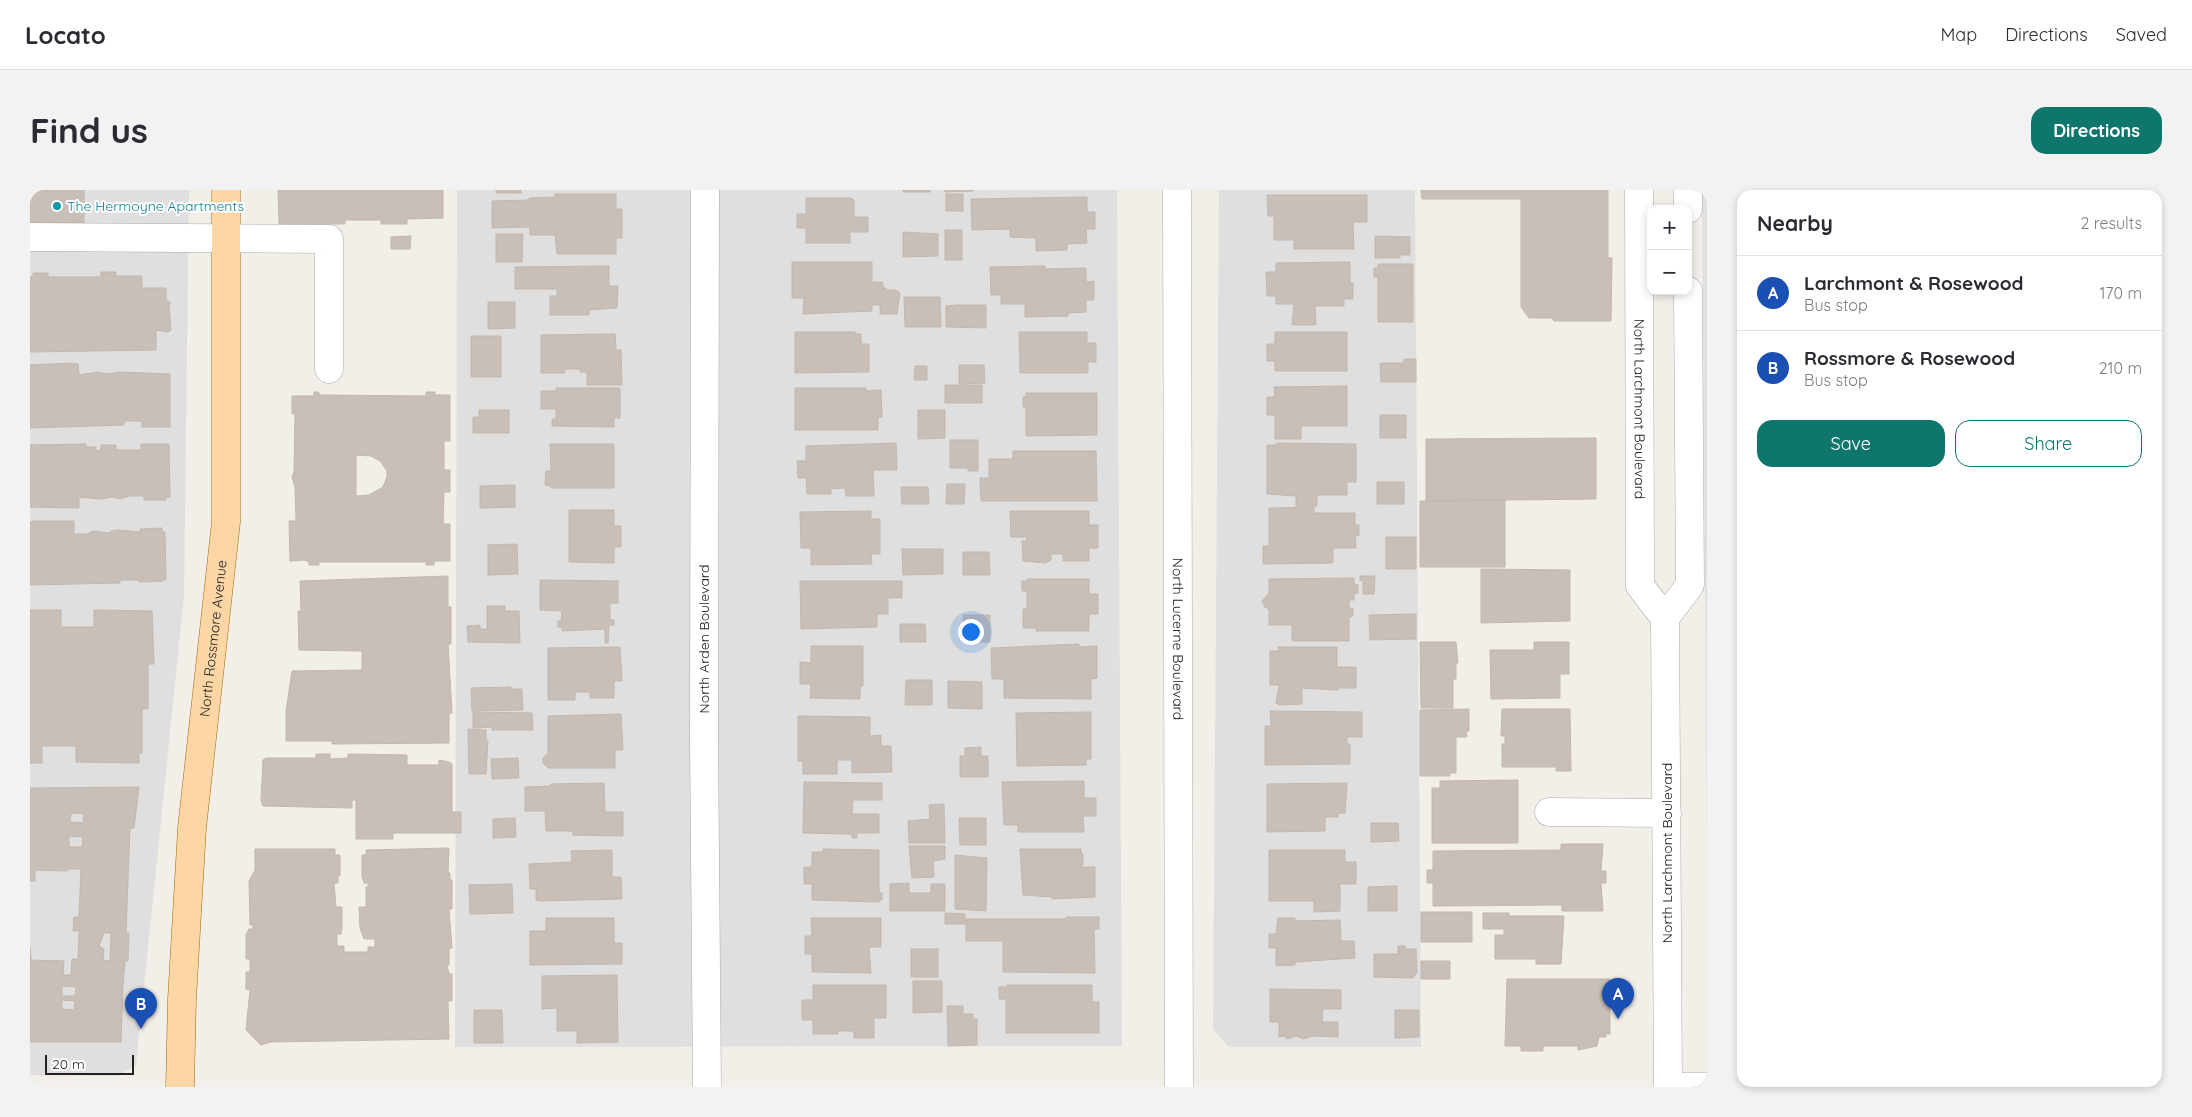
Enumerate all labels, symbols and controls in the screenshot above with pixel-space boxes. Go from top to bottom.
text: Locato [25,20,106,50]
text: Map [1940,23,1977,46]
text: Directions [2005,23,2088,46]
text: Saved [2116,23,2167,46]
button: Directions [2031,107,2162,154]
text: Find us [30,108,148,152]
place label: The Hermoyne Apartments [67,197,244,215]
marker: The Hermoyne Apartments [51,200,63,212]
map controls [1647,205,1692,295]
button: + [1647,205,1692,250]
text: Nearby [1757,210,1833,236]
text: 2 results [2080,213,2142,233]
button: − [1647,250,1692,295]
text: Larchmont & Rosewood [1804,271,2023,295]
text: A [1768,283,1778,303]
text: 170 m [2099,283,2142,303]
text: Bus stop [1804,295,1868,315]
street label: North Larchmont Boulevard [1630,319,1649,499]
text: Rossmore & Rosewood [1804,346,2015,370]
text: B [1768,358,1778,378]
text: 210 m [2099,358,2142,378]
text: Bus stop [1804,370,1868,390]
button: Save [1757,420,1945,467]
button: Share [1955,420,2142,467]
street label: North Lucerne Boulevard [1169,558,1187,720]
street label: North Rossmore Avenue [195,559,231,718]
street label: North Arden Boulevard [695,565,713,713]
your location [958,619,984,645]
street label: North Larchmont Boulevard [1658,763,1676,943]
pin: A [1602,978,1634,1019]
pin: B [125,988,157,1029]
scale bar [45,1052,134,1075]
text: 20 m [52,1055,85,1073]

